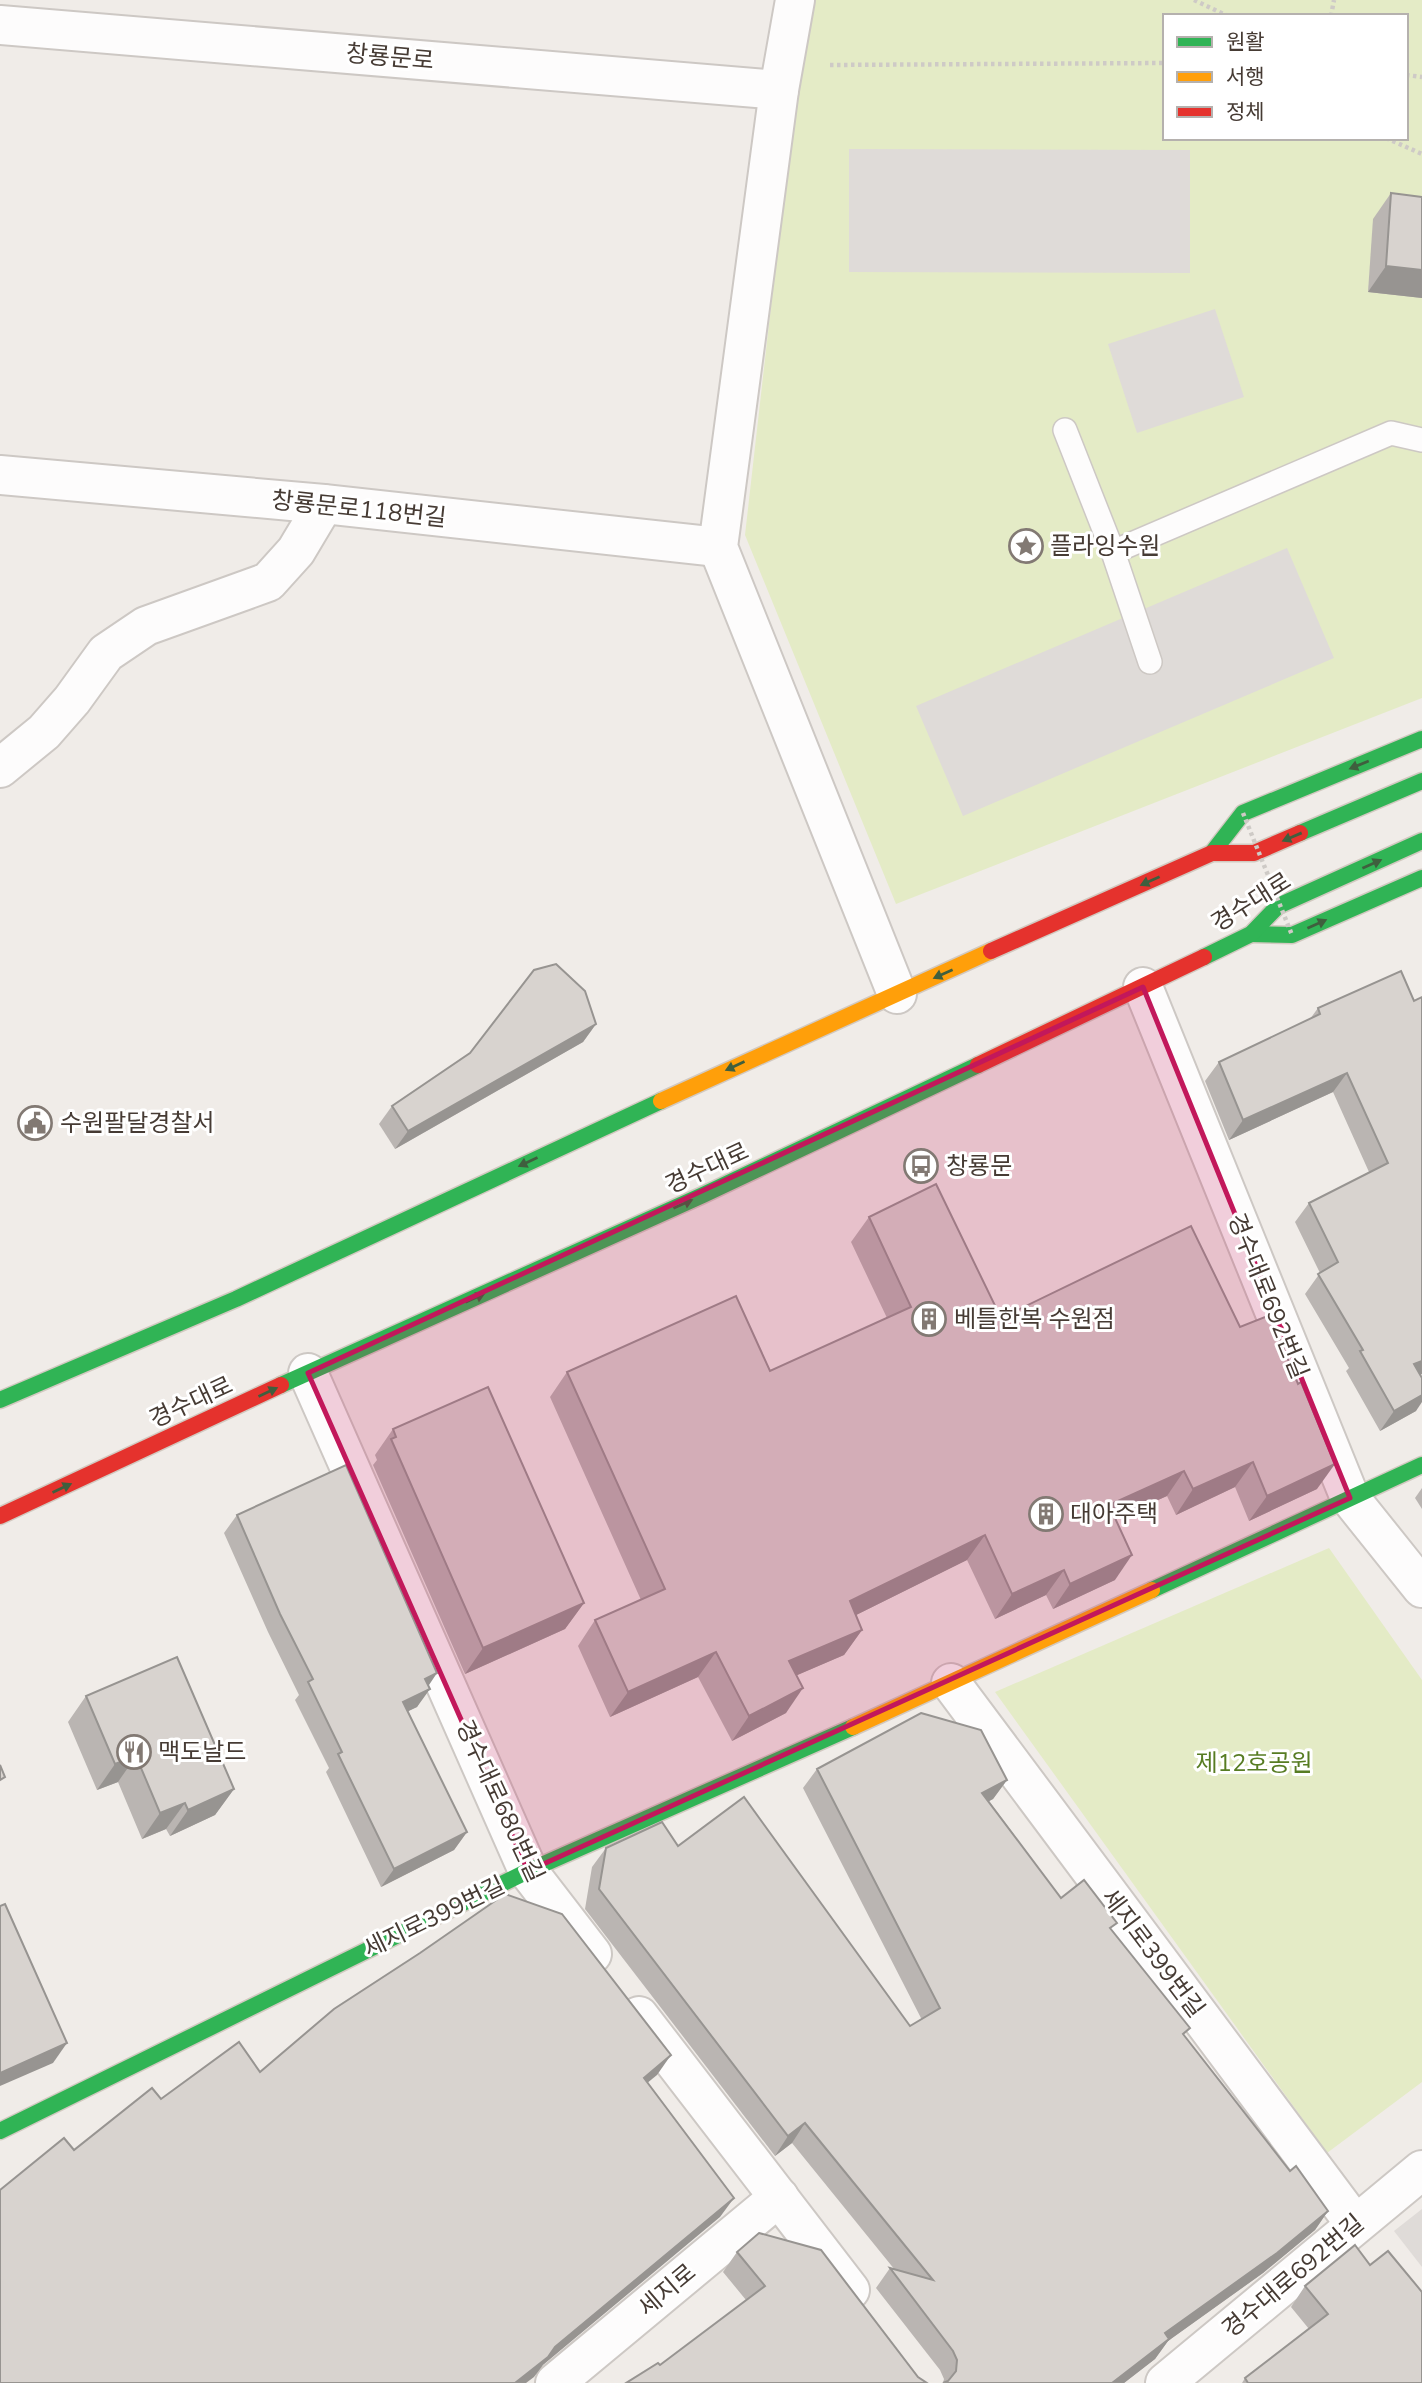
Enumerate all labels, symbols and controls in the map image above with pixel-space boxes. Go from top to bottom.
legend [1163,14,1408,140]
text: 원활 [1226,28,1265,56]
street label: 창룡문로 [345,37,435,77]
text: 서행 [1226,63,1265,91]
text: 정체 [1226,98,1265,126]
street label: 창룡문로118번길 [270,484,448,534]
place icon: 플라잉수원 [1007,527,1045,565]
place label: 플라잉수원 [1050,530,1160,562]
one-way arrow [1348,760,1369,771]
one-way arrow [1281,832,1302,843]
one-way arrow [1362,858,1382,870]
street label: 경수대로 [1205,865,1297,939]
one-way arrow [1140,875,1160,887]
one-way arrow [1307,918,1327,930]
one-way arrow [932,969,953,980]
one-way arrow [724,1061,745,1072]
public building icon: 수원팔달경찰서 [16,1104,54,1142]
place label: 수원팔달경찰서 [60,1107,215,1139]
street label: 경수대로 [660,1135,754,1201]
bus stop icon: 창룡문 [902,1147,940,1185]
place label: 창룡문 [946,1150,1012,1182]
one-way arrow [518,1157,539,1168]
one-way arrow [673,1198,693,1210]
street label: 경수대로692번길 [1220,1209,1316,1383]
one-way arrow [465,1292,486,1303]
building icon: 베틀한복 수원점 [910,1300,948,1338]
place label: 베틀한복 수원점 [954,1303,1115,1335]
street label: 경수대로 [144,1369,238,1435]
one-way arrow [258,1386,278,1398]
one-way arrow [52,1482,72,1493]
building icon: 대아주택 [1027,1495,1065,1533]
place label: 대아주택 [1070,1498,1158,1530]
street label: 경수대로680번길 [448,1715,552,1887]
restaurant icon: 맥도날드 [115,1733,153,1771]
place label: 맥도날드 [158,1736,246,1768]
park label: 제12호공원 [1195,1747,1313,1779]
street label: 세지로399번길 [358,1869,510,1965]
street label: 세지로399번길 [1094,1882,1212,2024]
street label: 경수대로692번길 [1215,2207,1371,2345]
street label: 세지로 [631,2256,703,2324]

